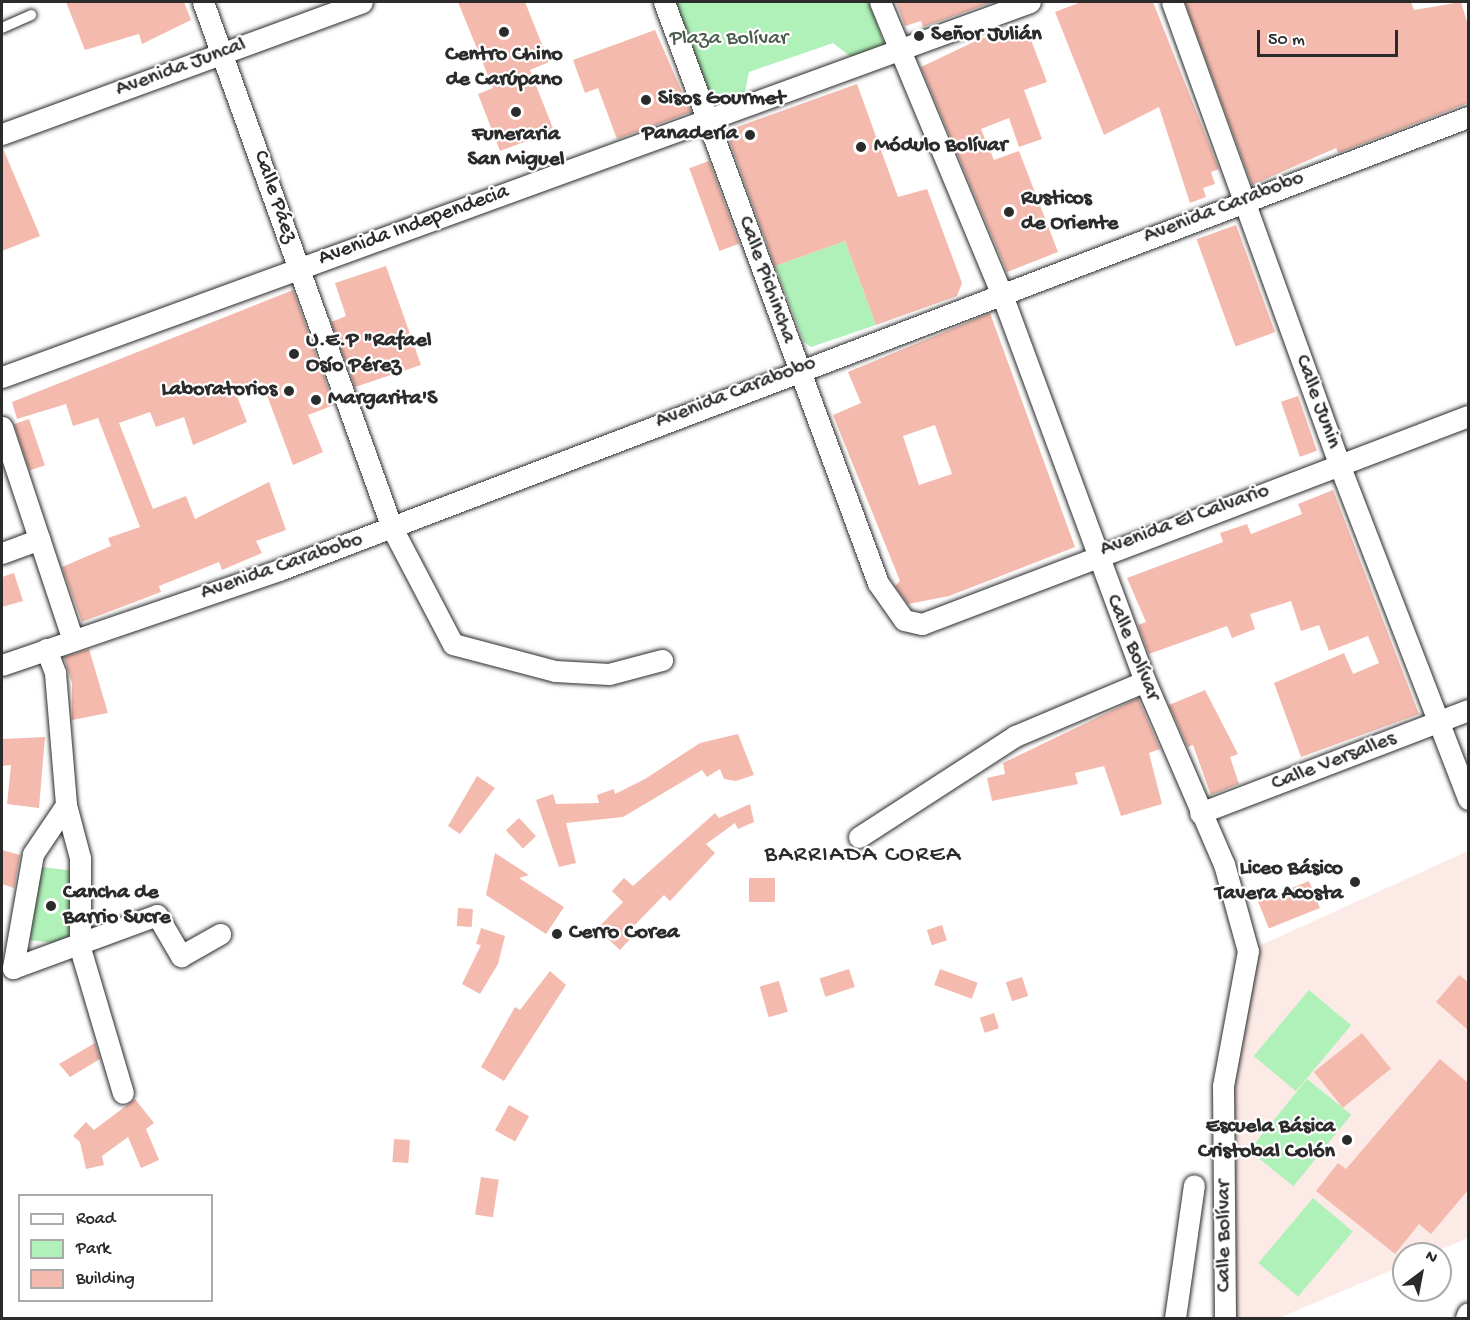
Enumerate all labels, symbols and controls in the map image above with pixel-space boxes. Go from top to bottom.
scale bar [1260,18,1401,56]
place label: Señor Julián [931,23,1042,49]
marker: Centro Chino de Carúpano [497,25,511,39]
park label: Plaza Bolívar [670,27,788,53]
marker: Señor Julián [912,29,926,43]
text: 50 m [1268,30,1305,51]
street label: Avenida Juncal [112,32,250,104]
place label: Centro Chino de Carúpano [445,42,563,94]
place label: Sisos Gourmet [658,87,785,113]
marker: Sisos Gourmet [639,93,653,107]
marker: Funeraria San Miguel [509,105,523,119]
place label: Funeraria San Miguel [467,122,565,174]
place label: Panadería [642,122,738,148]
marker: Panadería [743,128,757,142]
place label: Módulo Bolívar [874,134,1007,160]
marker: Módulo Bolívar [852,138,870,156]
street label: Calle Páez [246,147,302,247]
street label: Avenida Carabobo [1140,165,1308,251]
street label: Avenida Independecia [315,179,513,273]
place label: Rusticos de Oriente [1021,186,1118,237]
marker: Rusticos de Oriente [1002,205,1016,219]
street label: Calle Pichincha [731,213,801,347]
place label: U.E.P "Rafael Osío Pérez [306,328,432,380]
marker: U.E.P "Rafael Osío Pérez [287,347,301,361]
street label: Avenida Carabobo [652,350,820,436]
street label: Calle Junin [1288,351,1346,453]
place label: Laboratorios [161,378,277,404]
marker: Laboratorios [282,384,296,398]
place label: Margarita'S [328,387,438,413]
marker: Margarita'S [309,393,323,407]
street label: Avenida El Calvario [1097,478,1273,564]
street label: Avenida Carabobo [197,527,367,607]
street label: Calle Bolívar [1099,591,1165,705]
street label: Calle Versalles [1268,726,1400,798]
district label: BARRIADA COREA [764,842,962,870]
place label: Liceo Básico Tavera Acosta [1215,856,1343,908]
marker: Liceo Básico Tavera Acosta [1348,875,1362,889]
place label: Cancha de Barrio Sucre [63,880,171,932]
marker: Cancha de Barrio Sucre [44,899,58,913]
place label: Cerro Corea [569,921,679,947]
marker: Cerro Corea [550,927,564,941]
place label: Escuela Básica Cristobal Colón [1198,1114,1335,1166]
marker: Escuela Básica Cristobal Colón [1340,1133,1354,1147]
street label: Calle Bolívar [1212,1180,1238,1292]
legend [18,1194,213,1302]
text: Road [76,1209,115,1230]
text: Park [76,1239,110,1260]
north arrow [1392,1242,1452,1302]
text: N [1421,1247,1440,1269]
text: Building [76,1269,135,1290]

